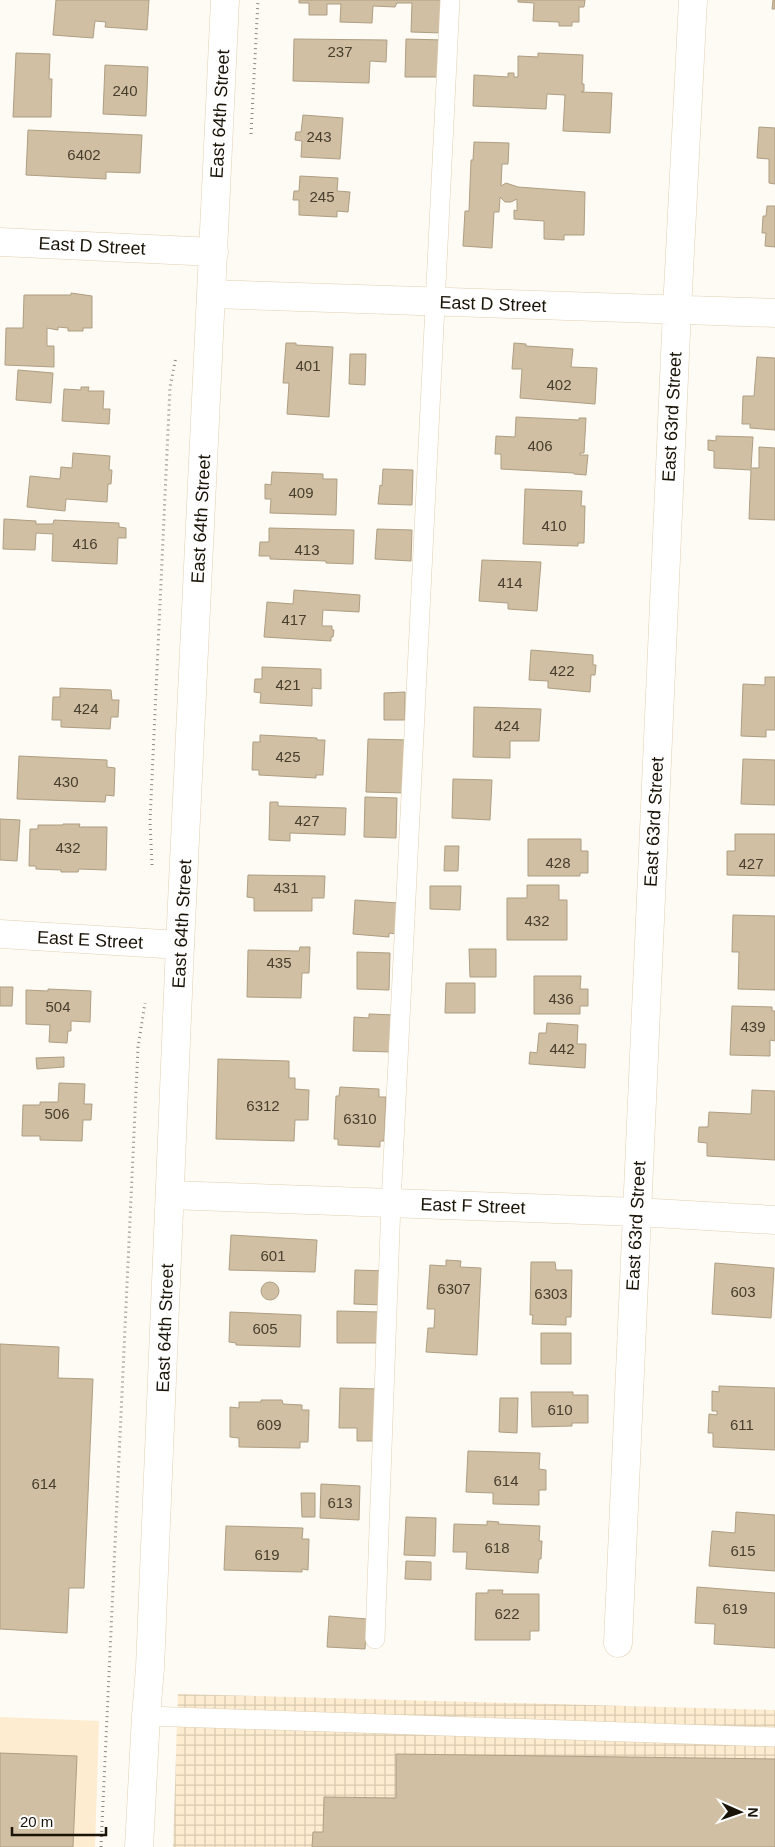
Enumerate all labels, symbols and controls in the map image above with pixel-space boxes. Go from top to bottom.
house number: 237 [327,43,353,60]
street label: East 64th Street [207,49,233,179]
house number: 240 [112,82,138,99]
house number: 243 [306,128,332,145]
house number: 6402 [67,146,101,163]
house number: 245 [309,188,335,205]
street label: East D Street [38,233,146,259]
street label: East D Street [439,292,547,316]
street label: East 63rd Street [659,352,685,482]
house number: 401 [295,357,321,374]
house number: 402 [546,376,572,393]
house number: 406 [527,437,553,454]
street label: East 64th Street [188,454,214,584]
house number: 409 [288,484,314,501]
house number: 410 [541,517,567,534]
house number: 416 [72,535,98,552]
house number: 413 [294,541,320,558]
house number: 414 [497,574,523,591]
house number: 417 [281,611,307,628]
house number: 422 [549,662,575,679]
house number: 421 [275,676,301,693]
house number: 424 [73,700,99,717]
house number: 424 [494,717,520,734]
house number: 425 [275,748,301,765]
street label: East 63rd Street [641,757,667,887]
house number: 430 [53,773,79,790]
house number: 427 [294,812,320,829]
house number: 432 [55,839,81,856]
house number: 428 [545,854,571,871]
house number: 427 [738,855,764,872]
street label: East 64th Street [169,859,195,989]
house number: 431 [273,879,299,896]
house number: 432 [524,912,550,929]
street label: East E Street [37,927,143,953]
house number: 435 [266,954,292,971]
house number: 436 [548,990,574,1007]
house number: 504 [45,998,71,1015]
house number: 439 [740,1018,766,1035]
house number: 442 [549,1040,575,1057]
house number: 6312 [246,1097,280,1114]
house number: 506 [44,1105,70,1122]
house number: 6310 [343,1110,377,1127]
street label: East 63rd Street [623,1161,649,1291]
street label: East F Street [420,1194,526,1218]
house number: 601 [260,1247,286,1264]
street label: East 64th Street [153,1263,177,1393]
house number: 6307 [437,1280,471,1297]
house number: 603 [730,1283,756,1300]
house number: 6303 [534,1285,568,1302]
house number: 605 [252,1320,278,1337]
house number: 610 [547,1401,573,1418]
house number: 609 [256,1416,282,1433]
house number: 611 [730,1416,754,1433]
house number: 614 [493,1472,519,1489]
house number: 614 [31,1475,57,1492]
house number: 613 [327,1494,353,1511]
house number: 618 [484,1539,510,1556]
house number: 615 [730,1542,756,1559]
house number: 619 [254,1546,280,1563]
house number: 619 [722,1600,748,1617]
house number: 622 [494,1605,520,1622]
north arrow [715,1787,765,1837]
scale bar [12,1804,106,1836]
text: N [745,1807,761,1818]
text: 20 m [20,1813,53,1830]

